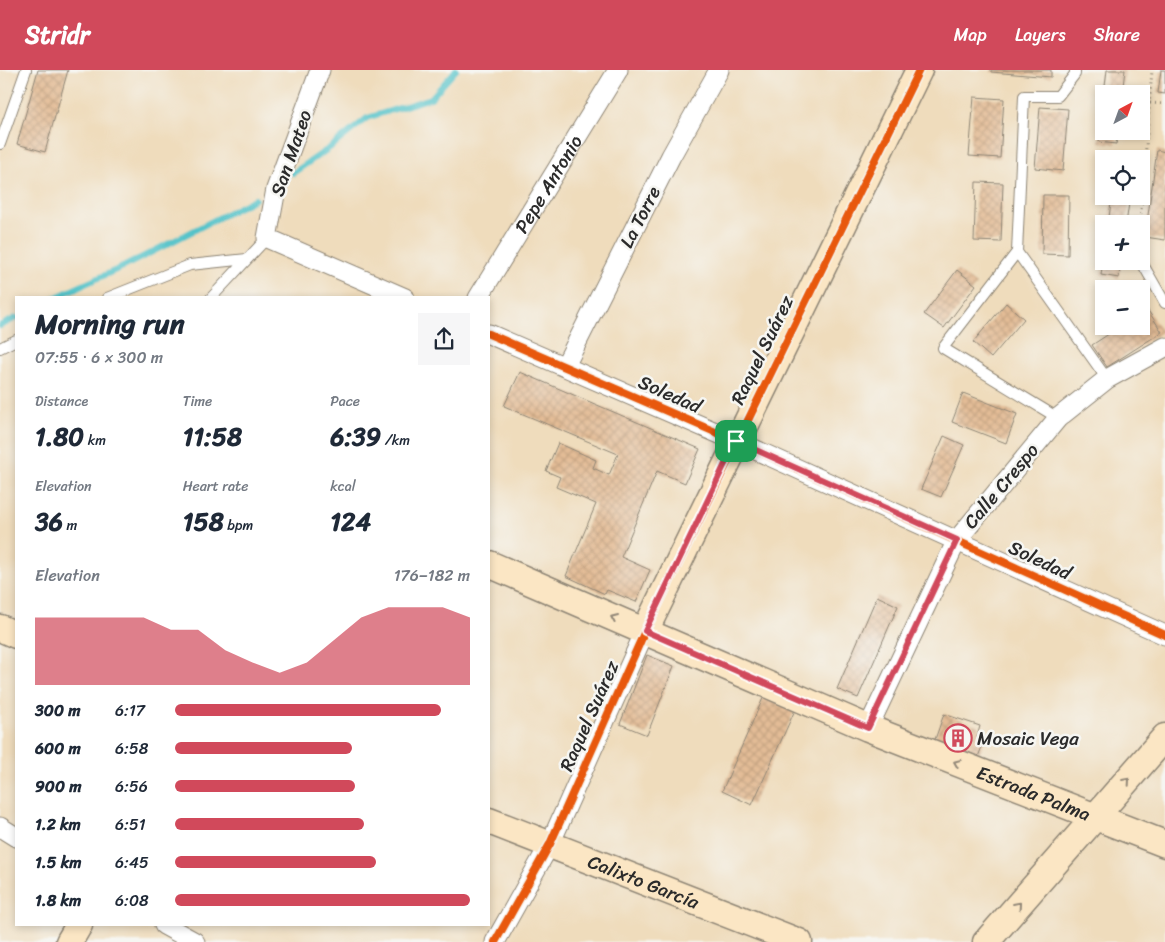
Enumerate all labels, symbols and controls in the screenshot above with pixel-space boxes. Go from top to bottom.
text: Stridr [25,14,90,56]
text: Map [954,19,987,51]
text: Layers [1015,19,1066,51]
text: Share [1094,19,1140,51]
north arrow [1095,85,1150,140]
map controls [1095,85,1150,335]
street label: San Mateo [261,105,321,201]
street label: Pepe Antonio [505,128,591,240]
button: locate [1095,150,1150,205]
street label: La Torre [610,180,670,254]
button: + [1095,215,1150,270]
button: − [1095,280,1150,335]
street label: Raquel Suárez [721,289,803,410]
text: Morning run [35,299,185,348]
button: share [418,313,470,365]
text: 07:55 · 6 × 300 m [35,343,163,372]
street label: Soledad [633,365,709,423]
text: Distance [35,389,88,414]
text: Time [183,389,212,414]
text: Pace [330,389,360,414]
text: 1.80 [35,414,84,459]
text: 11:58 [183,414,242,459]
text: 6:39 [330,414,381,459]
pin [715,420,757,462]
icon: arrive [722,427,750,455]
text: km [84,428,106,453]
text: /km [381,428,410,453]
street label: Calle Crespo [955,435,1047,537]
text: Elevation [35,474,92,499]
text: Heart rate [183,474,248,499]
text: kcal [330,474,356,499]
text: 36 [35,499,63,544]
text: 158 [183,499,224,544]
text: 124 [330,499,371,544]
text: m [63,513,77,538]
text: bpm [224,513,253,538]
street label: Soledad [1003,531,1079,590]
text: Elevation [35,561,100,590]
text: 176–182 m [394,561,470,590]
one-way arrow [610,613,619,624]
street label: Raquel Suárez [550,654,629,777]
text: 300 m [35,696,80,725]
text: 6:17 [115,696,145,725]
place label: Mosaic Vega [977,722,1079,755]
building icon: Mosaic Vega [943,723,973,753]
text: 600 m [35,734,81,763]
text: 6:58 [115,734,148,763]
street label: Estrada Palma [972,756,1096,830]
one-way arrow [953,759,961,769]
text: 900 m [35,772,82,801]
text: 6:56 [115,772,148,801]
one-way arrow [1121,777,1130,786]
text: 1.2 km [35,810,81,839]
text: 6:51 [115,810,146,839]
street label: Calixto García [583,845,705,918]
text: 1.5 km [35,848,81,877]
text: 6:45 [115,848,149,877]
text: 1.8 km [35,886,81,915]
text: 6:08 [115,886,149,915]
one-way arrow [1012,902,1021,911]

